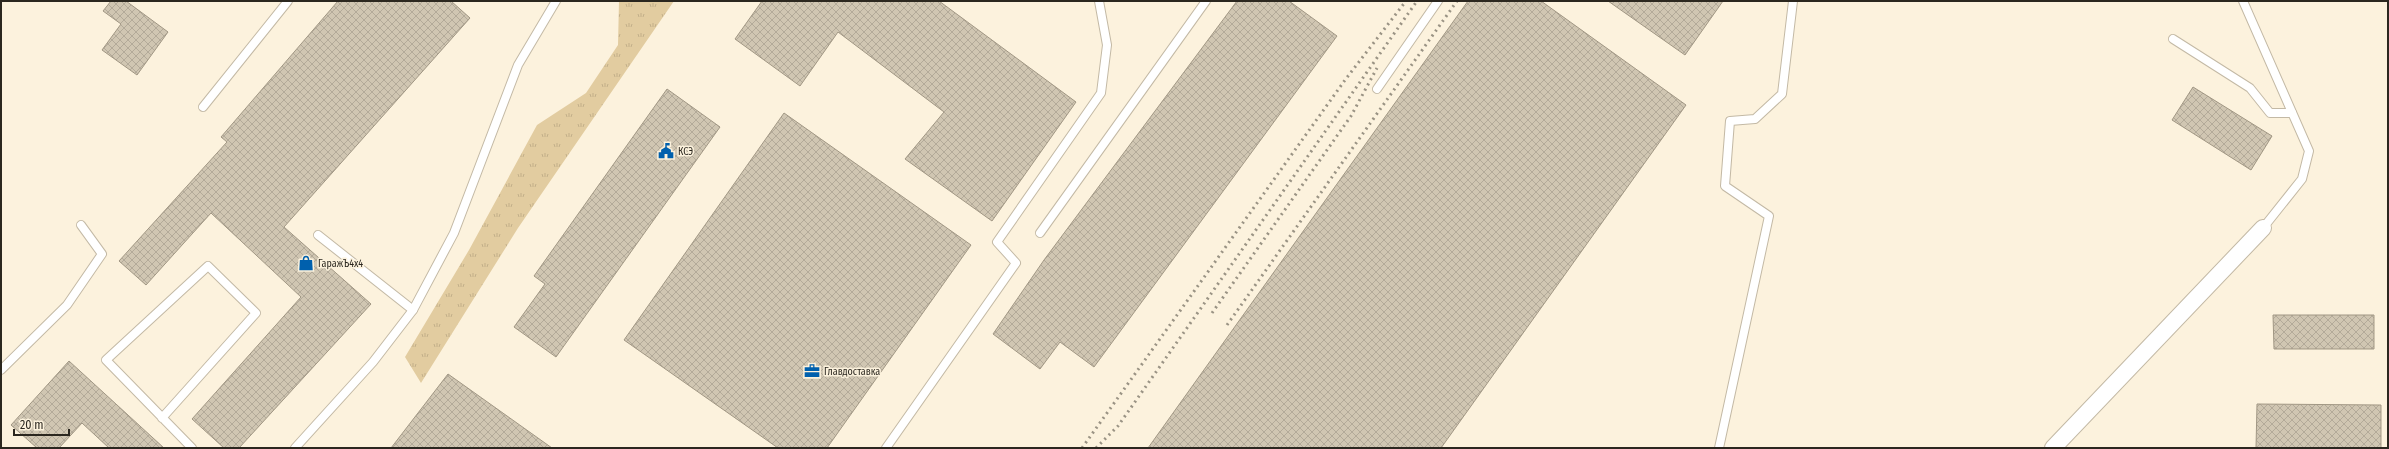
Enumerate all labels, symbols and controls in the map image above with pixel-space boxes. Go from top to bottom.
public building icon: КСЭ [657,142,675,160]
place label: КСЭ [678,146,693,158]
shop icon: ГаражЪ4х4 [297,254,315,272]
place label: ГаражЪ4х4 [318,258,363,270]
office icon: Главдоставка [803,362,821,380]
place label: Главдоставка [824,366,880,378]
scale bar [14,411,69,437]
text: 20 m [20,418,44,432]

